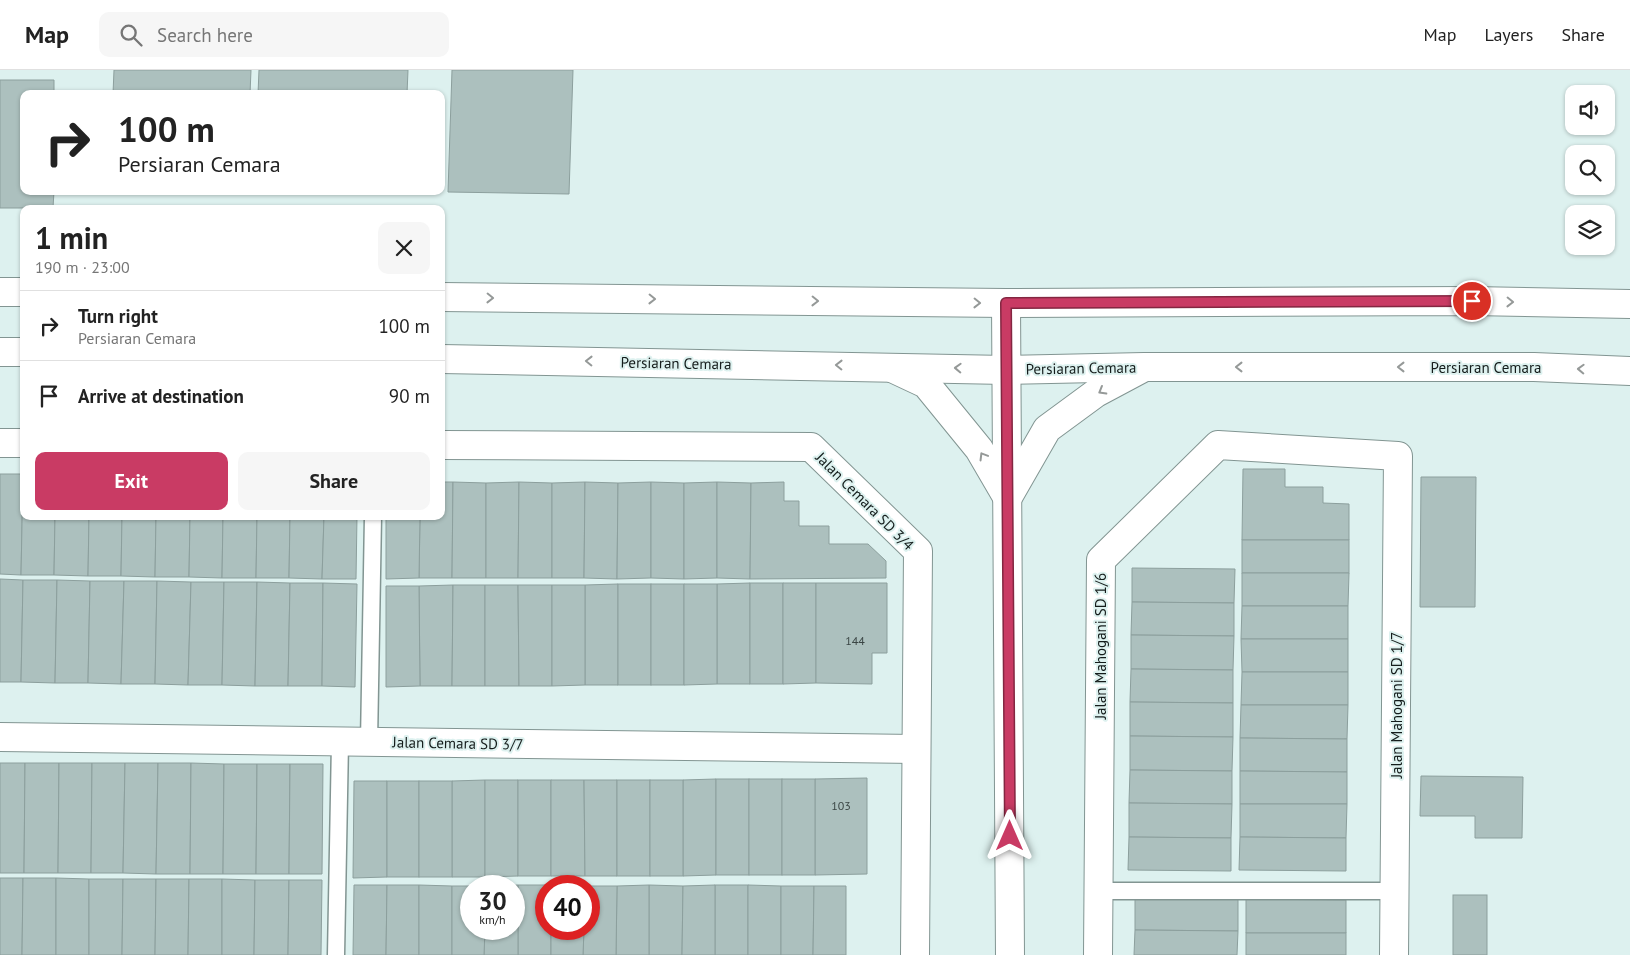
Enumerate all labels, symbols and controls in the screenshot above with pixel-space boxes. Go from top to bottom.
search box [99,12,449,57]
text: Map [25,19,69,50]
icon: search [117,21,145,49]
text: Search here [157,23,253,47]
text: Map [1424,23,1456,46]
text: Layers [1484,23,1533,46]
text: Share [1561,23,1605,46]
map controls [1565,85,1615,255]
button: sound [1565,85,1615,135]
text: 100 m [118,106,215,152]
icon: right [35,110,100,175]
button: search [1565,145,1615,195]
text: Persiaran Cemara [118,150,281,178]
button: layers [1565,205,1615,255]
text: 1 min [35,218,108,257]
button: close [378,222,430,274]
text: 190 m · 23:00 [35,257,130,277]
pin [1451,280,1493,322]
icon: arrive [1458,287,1486,315]
one-way arrow [486,292,494,303]
one-way arrow [649,294,657,304]
one-way arrow [812,296,819,306]
one-way arrow [1506,296,1514,307]
one-way arrow [974,298,982,308]
text: Turn right [78,304,158,328]
icon: right [35,312,63,340]
text: 100 m [378,314,430,338]
text: Persiaran Cemara [78,328,196,348]
street label: Persiaran Cemara [620,353,732,373]
one-way arrow [585,356,592,366]
street label: Persiaran Cemara [1025,358,1137,378]
street label: Persiaran Cemara [1431,358,1541,377]
one-way arrow [835,360,842,370]
one-way arrow [1235,362,1242,372]
one-way arrow [1397,362,1405,372]
one-way arrow [954,363,962,374]
one-way arrow [1577,363,1585,374]
icon: arrive [35,382,63,410]
text: Arrive at destination [78,384,244,408]
text: 90 m [389,384,430,408]
one-way arrow [1098,384,1107,394]
street label: Jalan Cemara SD 3/4 [811,447,918,554]
button: Exit [35,452,228,510]
button: Share [238,452,430,510]
one-way arrow [979,452,989,461]
street label: Jalan Mahogani SD 1/6 [1091,573,1110,720]
street label: Jalan Mahogani SD 1/7 [1387,632,1406,779]
house number: 144 [845,633,865,648]
street label: Jalan Cemara SD 3/7 [391,732,524,754]
house number: 103 [831,798,851,813]
position arrow [983,809,1035,861]
speed limit sign: 40 [535,875,600,940]
text: 30 [478,885,507,917]
text: km/h [479,912,506,927]

